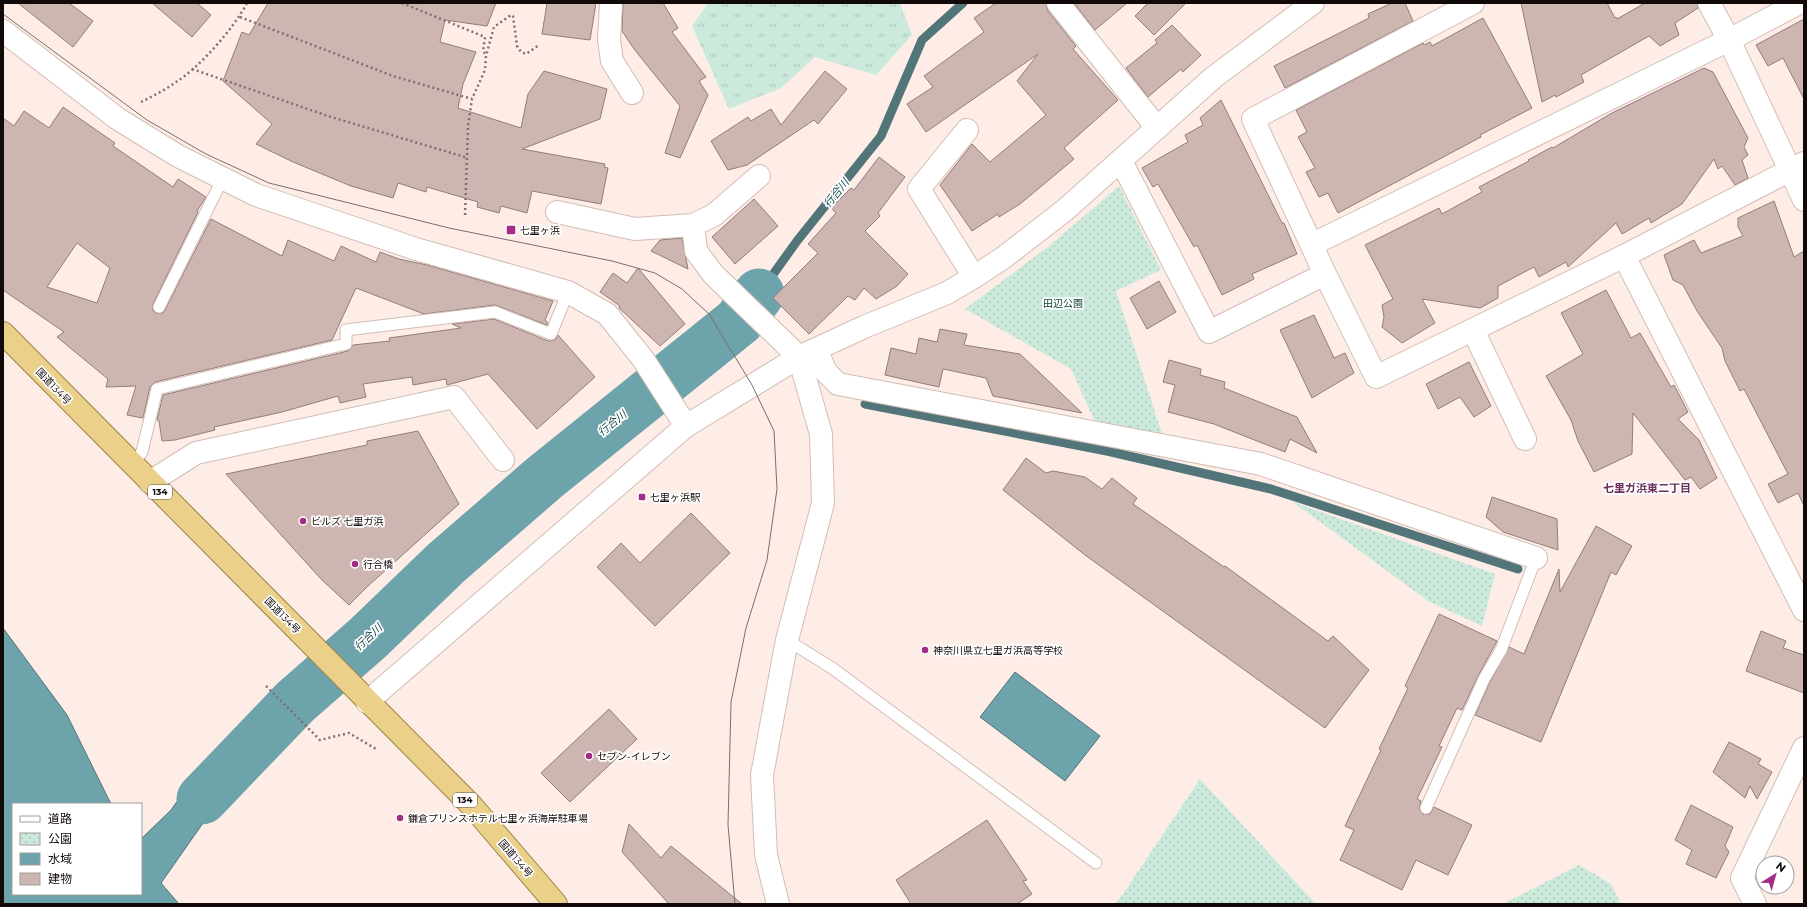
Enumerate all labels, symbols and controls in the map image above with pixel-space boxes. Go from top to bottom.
water label: 行合川 [820,175,852,210]
marker: 七里ヶ浜 [505,224,517,236]
place label: 七里ヶ浜 [520,224,560,237]
park label: 田辺公園 [1043,297,1083,310]
street label: 国道134号 [33,365,74,407]
water label: 行合川 [595,407,630,439]
district label: 七里ガ浜東二丁目 [1603,481,1691,495]
road number: 134 [148,485,172,499]
place label: 七里ヶ浜駅 [650,491,701,504]
marker: 七里ヶ浜駅 [637,492,647,502]
place label: ビルズ 七里ガ浜 [311,515,384,528]
marker: ビルズ 七里ガ浜 [298,516,308,526]
place label: 行合橋 [363,558,393,571]
marker: 行合橋 [350,559,360,569]
street label: 国道134号 [262,595,303,636]
water label: 行合川 [351,620,386,653]
place label: 神奈川県立七里ガ浜高等学校 [933,644,1063,657]
marker: 神奈川県立七里ガ浜高等学校 [920,645,930,655]
place label: セブン-イレブン [597,750,671,763]
marker: セブン-イレブン [584,751,594,761]
road number: 134 [453,793,477,807]
legend [12,803,142,895]
text: 道路 [48,811,72,826]
place label: 鎌倉プリンスホテル七里ヶ浜海岸駐車場 [408,812,588,825]
marker: 鎌倉プリンスホテル七里ヶ浜海岸駐車場 [395,813,405,823]
text: 公園 [48,831,72,846]
street label: 国道134号 [496,837,536,880]
text: 水域 [48,851,72,866]
north arrow [1755,855,1795,895]
text: N [1773,859,1789,875]
text: 建物 [48,871,72,886]

